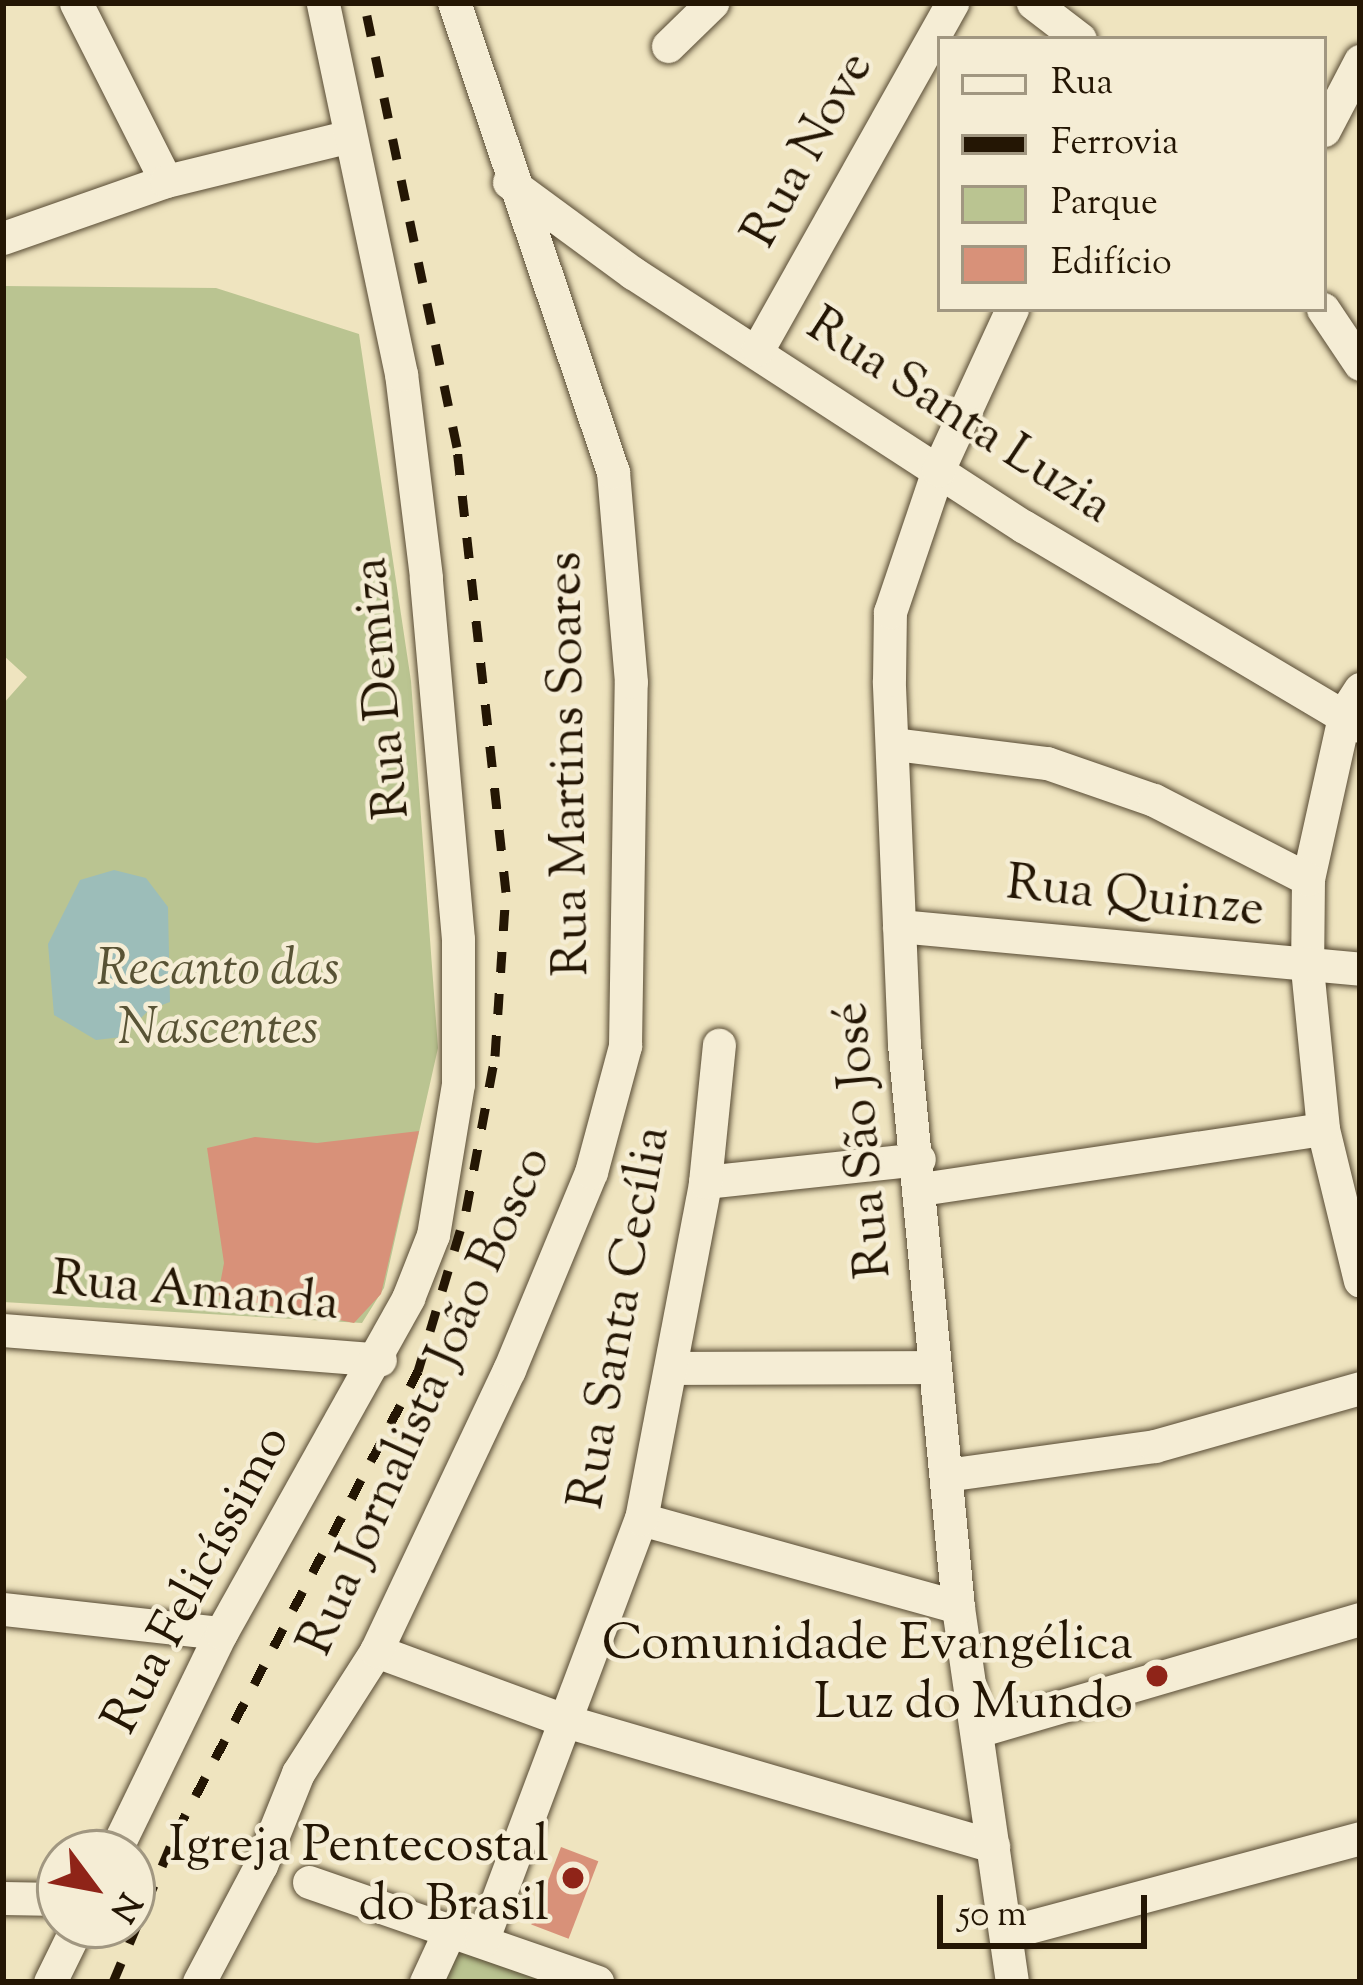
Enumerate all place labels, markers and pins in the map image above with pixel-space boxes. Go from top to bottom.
place label: Comunidade Evangélica Luz do Mundo [602,1616,1133,1736]
marker: Comunidade Evangélica Luz do Mundo [1144,1663,1170,1689]
place label: Igreja Pentecostal do Brasil [169,1818,549,1938]
marker: Igreja Pentecostal do Brasil [560,1865,586,1891]

